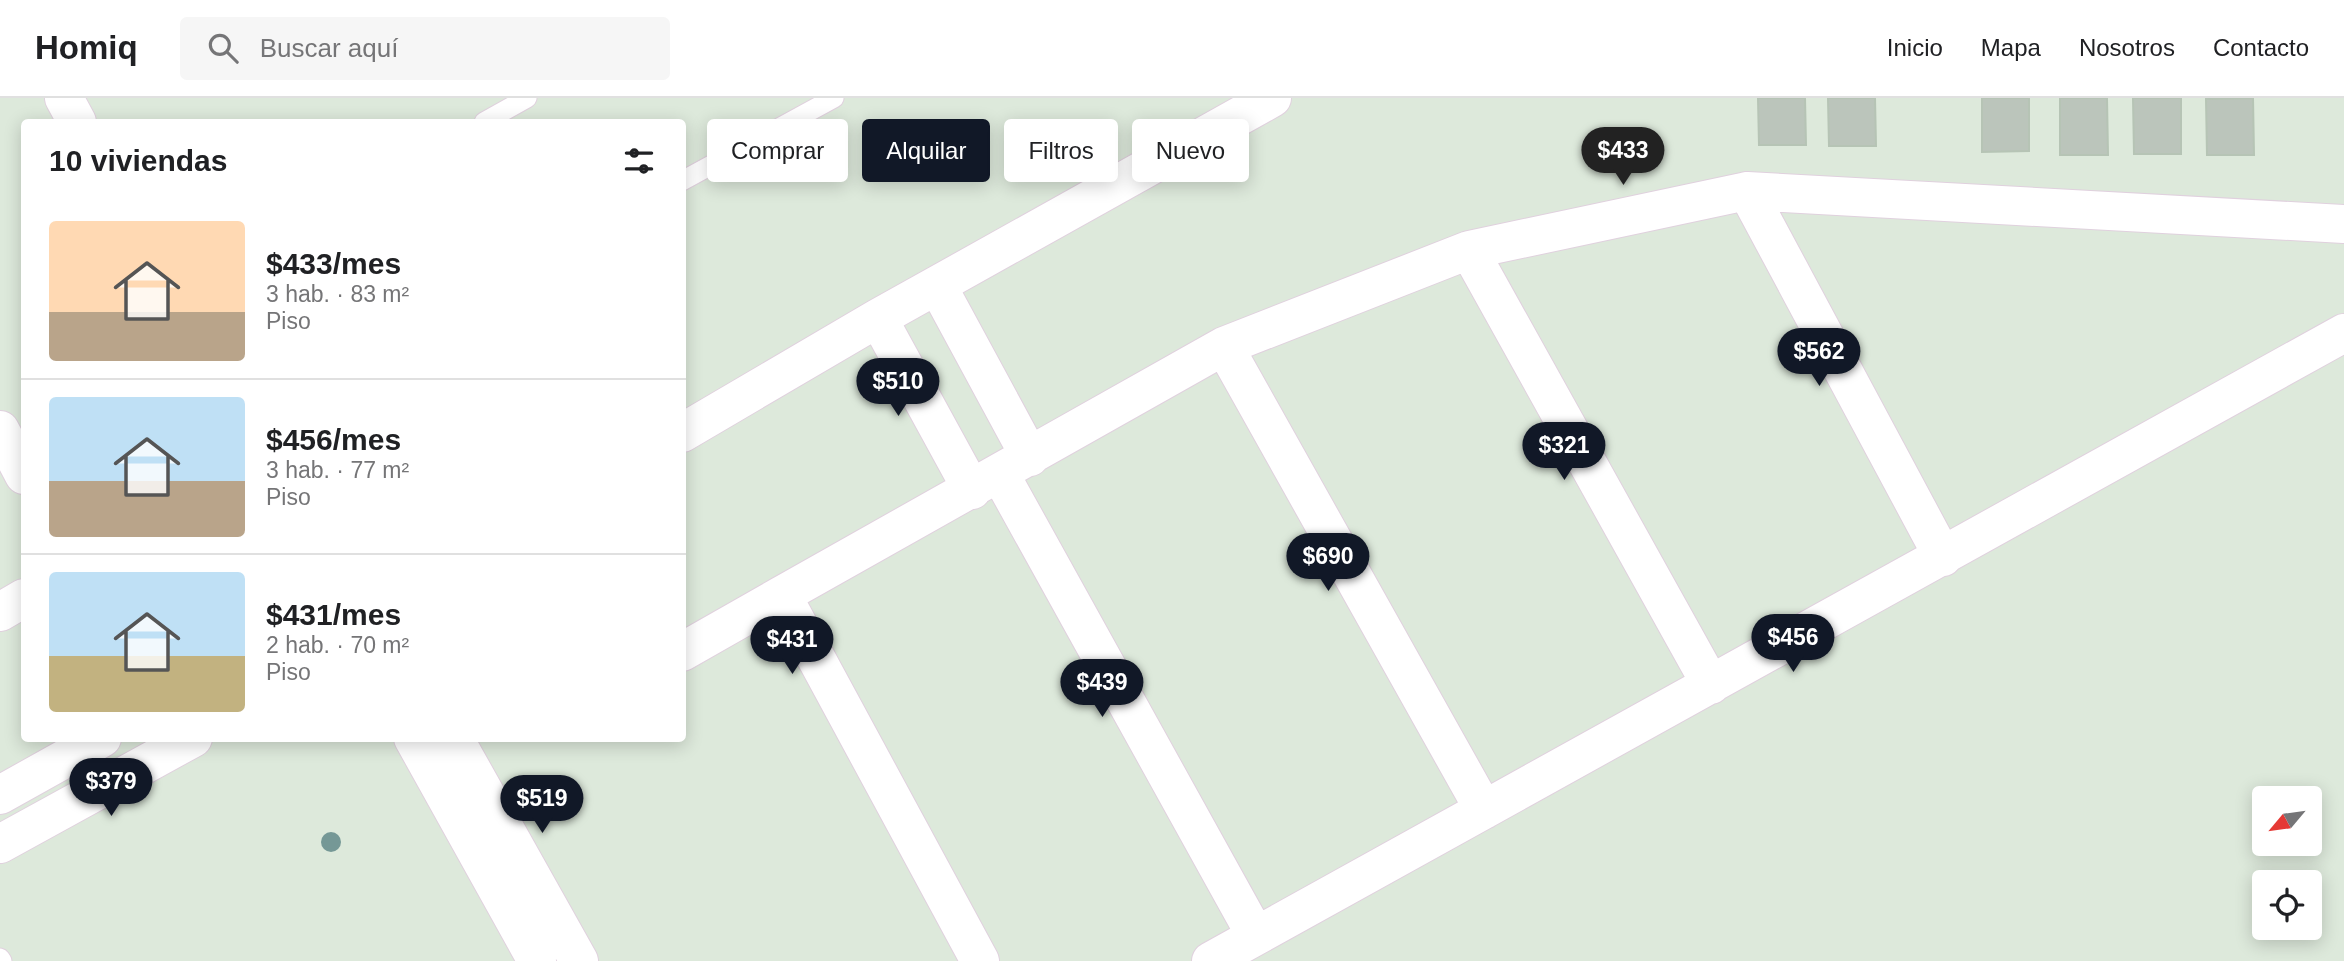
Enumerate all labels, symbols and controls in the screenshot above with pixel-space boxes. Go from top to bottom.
search box [180,17,670,80]
text: Homiq [35,29,138,66]
icon: search [204,29,242,67]
text: Buscar aquí [260,33,398,63]
text: Inicio [1887,34,1943,61]
text: Mapa [1981,34,2041,61]
text: Nosotros [2079,34,2175,61]
text: Contacto [2213,34,2309,61]
chip: Comprar [707,119,848,182]
chip: Alquilar [862,119,990,182]
chip: Filtros [1004,119,1118,182]
chip: Nuevo [1132,119,1249,182]
pin: $433 [1582,127,1664,187]
text: $433 [1597,137,1649,163]
icon: filters [620,142,658,180]
text: 10 viviendas [49,144,227,177]
text: $433/mes [266,247,401,280]
icon: home [105,249,189,333]
text: 3 hab. · 83 m² [266,281,409,307]
text: Piso [266,308,311,334]
pin: $562 [1778,328,1860,388]
text: $562 [1793,338,1845,364]
pin: $510 [857,358,939,418]
text: $510 [872,368,924,394]
pin: $321 [1523,422,1605,482]
text: $456/mes [266,423,401,456]
icon: home [105,425,189,509]
text: $321 [1538,432,1590,458]
text: 3 hab. · 77 m² [266,457,409,483]
text: Piso [266,484,311,510]
pin: $690 [1287,533,1369,593]
text: $690 [1302,543,1354,569]
text: $431/mes [266,598,401,631]
icon: home [105,600,189,684]
pin: $456 [1752,614,1834,674]
pin: $431 [751,616,833,676]
text: $456 [1767,624,1819,650]
text: $431 [766,626,818,652]
text: 2 hab. · 70 m² [266,632,409,658]
text: Piso [266,659,311,685]
pin: $439 [1061,660,1143,719]
text: $439 [1076,669,1128,695]
pin: $379 [70,758,152,818]
text: $379 [85,768,137,794]
pin: $519 [501,776,583,835]
text: $519 [516,785,568,811]
north arrow [2252,786,2322,856]
map controls [2252,786,2322,940]
button: locate [2252,870,2322,940]

